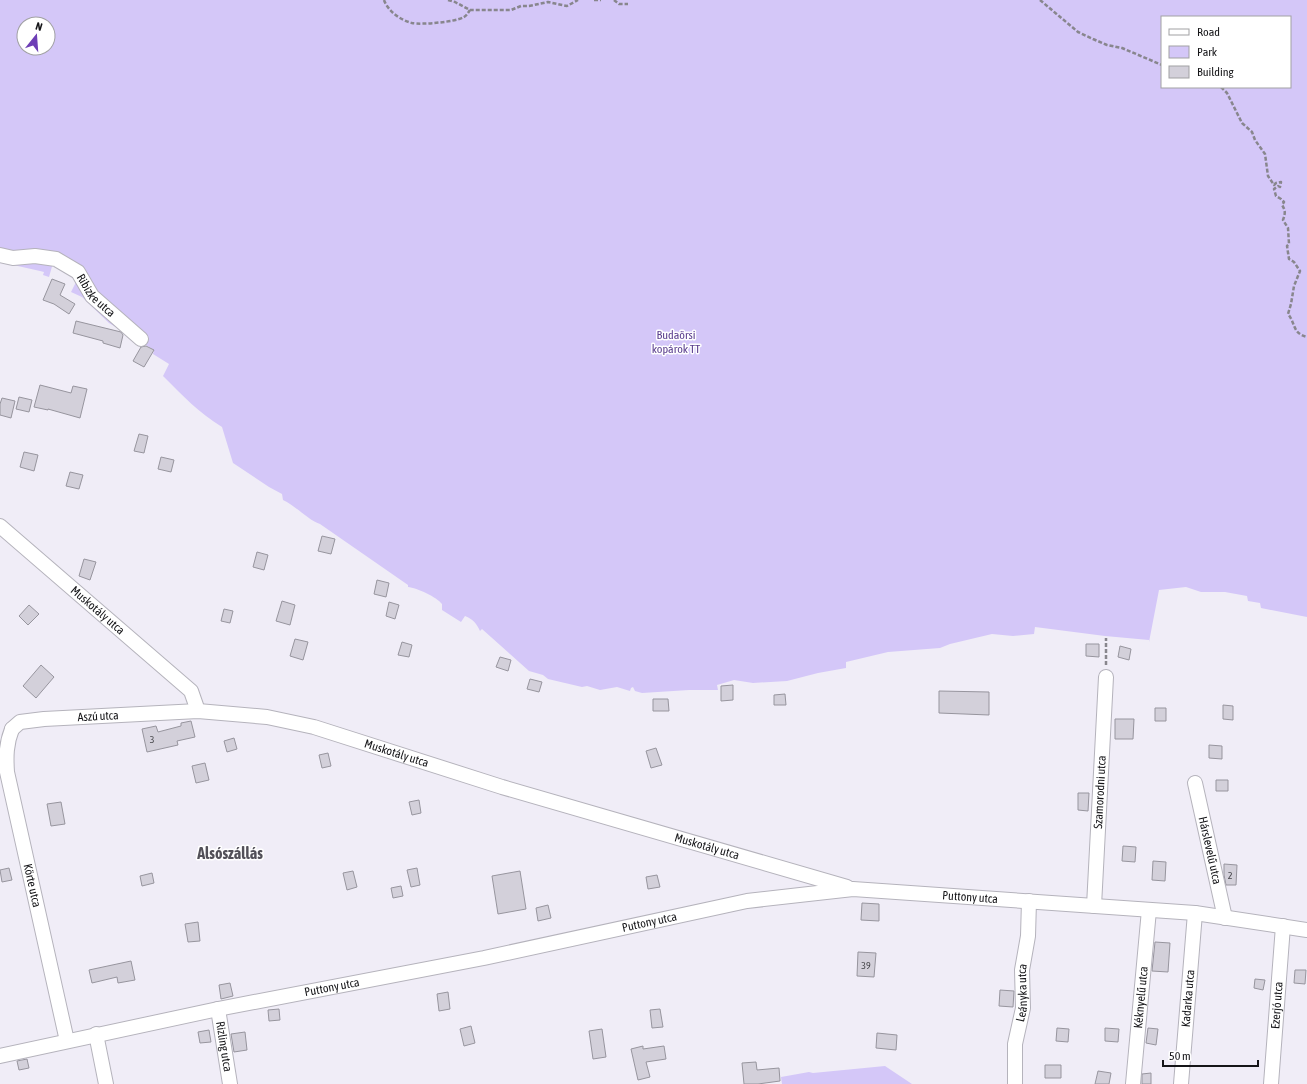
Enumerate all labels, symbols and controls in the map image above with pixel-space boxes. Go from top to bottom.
north arrow [16,16,56,56]
legend [1161,16,1291,88]
text: N [34,20,44,33]
text: Road [1197,25,1220,39]
text: Park [1197,45,1218,59]
text: Building [1197,65,1235,79]
street label: Ribizke utca [74,271,118,320]
park label: Budaörsi kopárok TT [652,328,701,356]
street label: Muskotály utca [68,583,127,637]
street label: Aszú utca [77,708,119,724]
house number: 3 [150,734,155,745]
street label: Muskotály utca [363,737,430,770]
street label: Szamorodni utca [1091,755,1109,829]
street label: Hárslevelű utca [1196,815,1224,885]
street label: Muskotály utca [673,830,741,862]
district label: Alsószállás [196,844,263,862]
street label: Körte utca [21,862,44,909]
house number: 2 [1228,870,1233,881]
street label: Puttony utca [942,888,998,906]
street label: Puttony utca [621,909,678,935]
house number: 39 [861,960,871,971]
street label: Leányka utca [1013,963,1030,1023]
street label: Kéknyelű utca [1131,966,1151,1029]
street label: Kadarka utca [1179,969,1197,1028]
street label: Puttony utca [303,975,361,999]
street label: Ezerjó utca [1268,981,1286,1029]
street label: Rizling utca [213,1020,235,1073]
scale bar [1163,1042,1258,1068]
text: 50 m [1169,1049,1191,1063]

